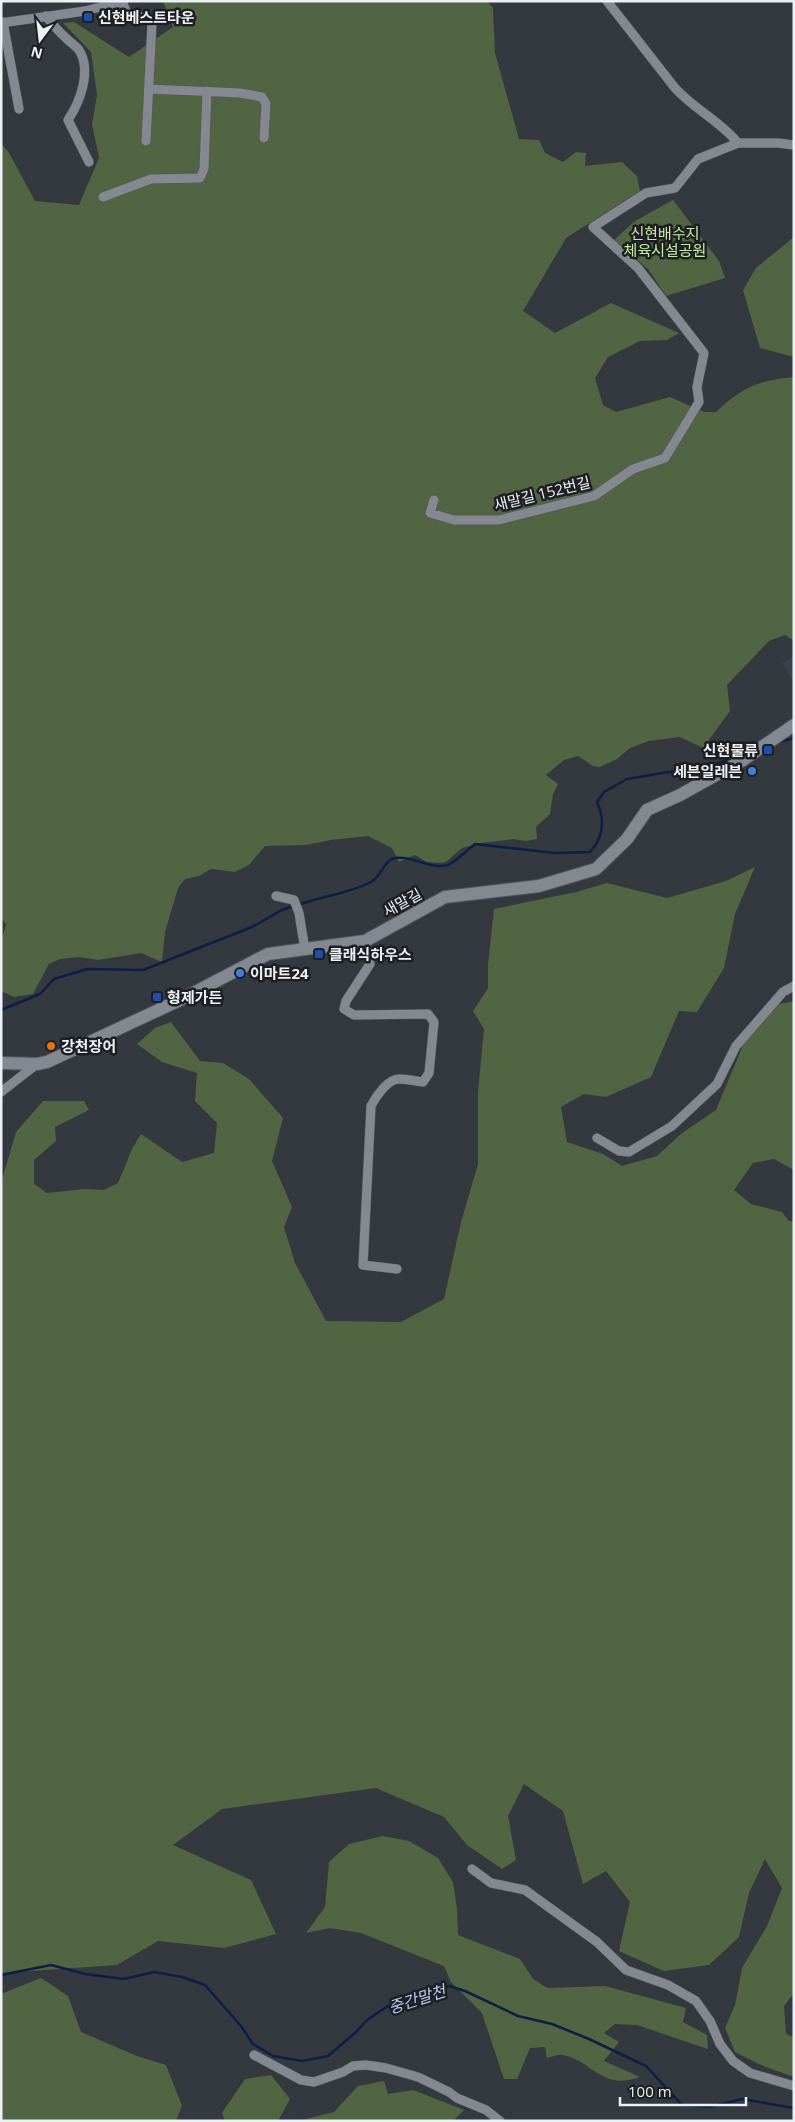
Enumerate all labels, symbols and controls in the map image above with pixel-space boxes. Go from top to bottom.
place label: 신현베스트타운 [98,7,195,27]
marker: 신현베스트타운 [82,11,94,23]
north arrow [15,15,65,65]
text: N [29,42,44,64]
park label: 신현배수지 체육시설공원 [624,223,706,260]
street label: 새말길 152번길 [492,471,592,515]
place label: 신현물류 [703,740,758,760]
marker: 신현물류 [762,744,774,756]
place label: 세븐일레븐 [673,761,742,781]
marker: 세븐일레븐 [746,765,758,777]
street label: 새말길 [379,883,425,921]
place label: 클래식하우스 [329,944,412,964]
marker: 클래식하우스 [313,948,325,960]
place label: 이마트24 [250,963,309,983]
marker: 이마트24 [234,967,246,979]
place label: 형제가든 [167,987,222,1007]
marker: 형제가든 [151,991,163,1003]
place label: 강천장어 [61,1036,116,1056]
marker: 강천장어 [45,1040,57,1052]
water label: 중간말천 [386,1979,451,2019]
scale bar [620,2074,746,2106]
text: 100 m [628,2081,672,2101]

